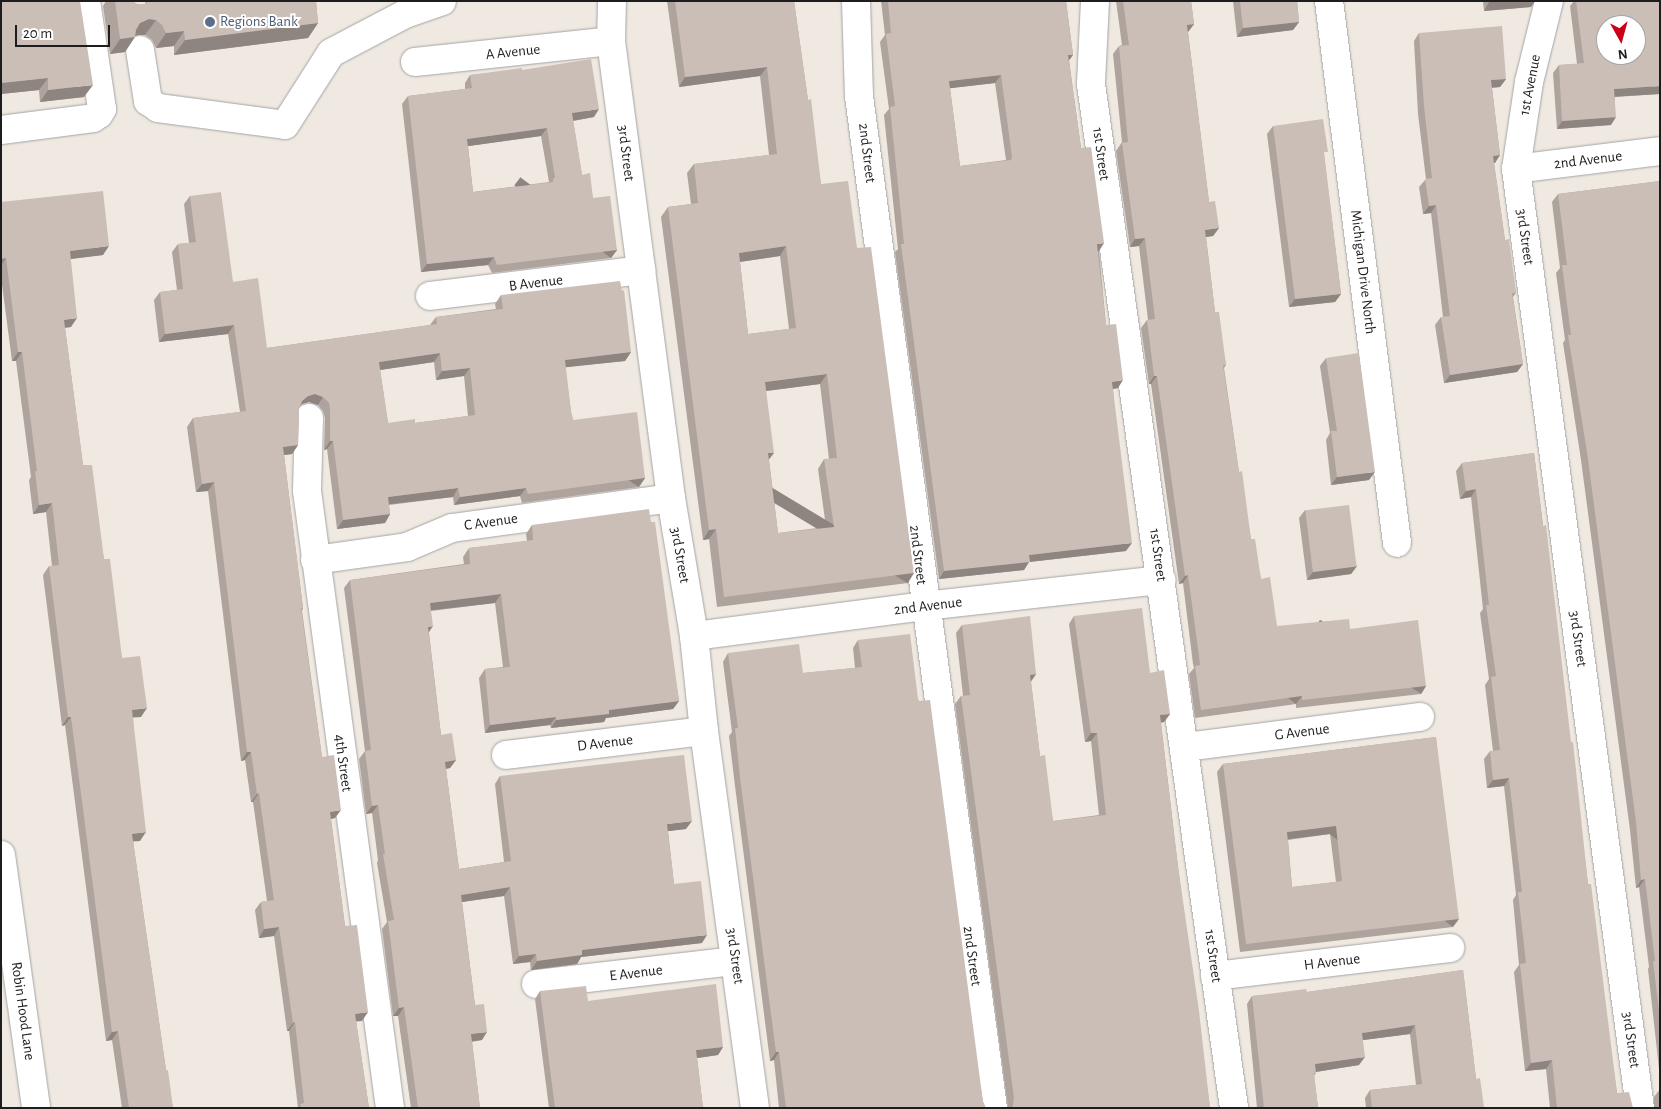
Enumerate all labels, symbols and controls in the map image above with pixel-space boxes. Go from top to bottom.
place label: Regions Bank [220,13,298,31]
scale bar [18,15,112,47]
north arrow [1596,15,1646,65]
marker: Regions Bank [204,16,216,28]
text: 20 m [23,26,52,41]
street label: A Avenue [485,40,541,64]
text: N [1617,46,1628,61]
street label: 1st Avenue [1515,53,1545,117]
street label: 2nd Street [854,122,880,184]
street label: 3rd Street [614,124,638,182]
street label: 1st Street [1088,126,1114,182]
street label: 2nd Avenue [1553,147,1623,173]
street label: 3rd Street [1512,208,1538,266]
street label: Michigan Drive North [1346,209,1380,335]
street label: B Avenue [508,271,564,295]
street label: C Avenue [463,509,519,535]
street label: 2nd Street [905,524,931,586]
street label: 3rd Street [666,526,694,584]
street label: 1st Street [1145,527,1171,583]
street label: 2nd Avenue [893,593,963,619]
street label: 3rd Street [1565,610,1591,668]
street label: G Avenue [1274,720,1330,744]
street label: D Avenue [576,731,634,755]
street label: 4th Street [330,733,356,793]
street label: 2nd Street [959,925,985,987]
street label: 3rd Street [722,927,748,985]
street label: 1st Street [1200,928,1226,984]
street label: H Avenue [1303,950,1361,974]
street label: Robin Hood Lane [7,961,39,1061]
street label: E Avenue [608,961,664,985]
street label: 3rd Street [1618,1011,1644,1069]

